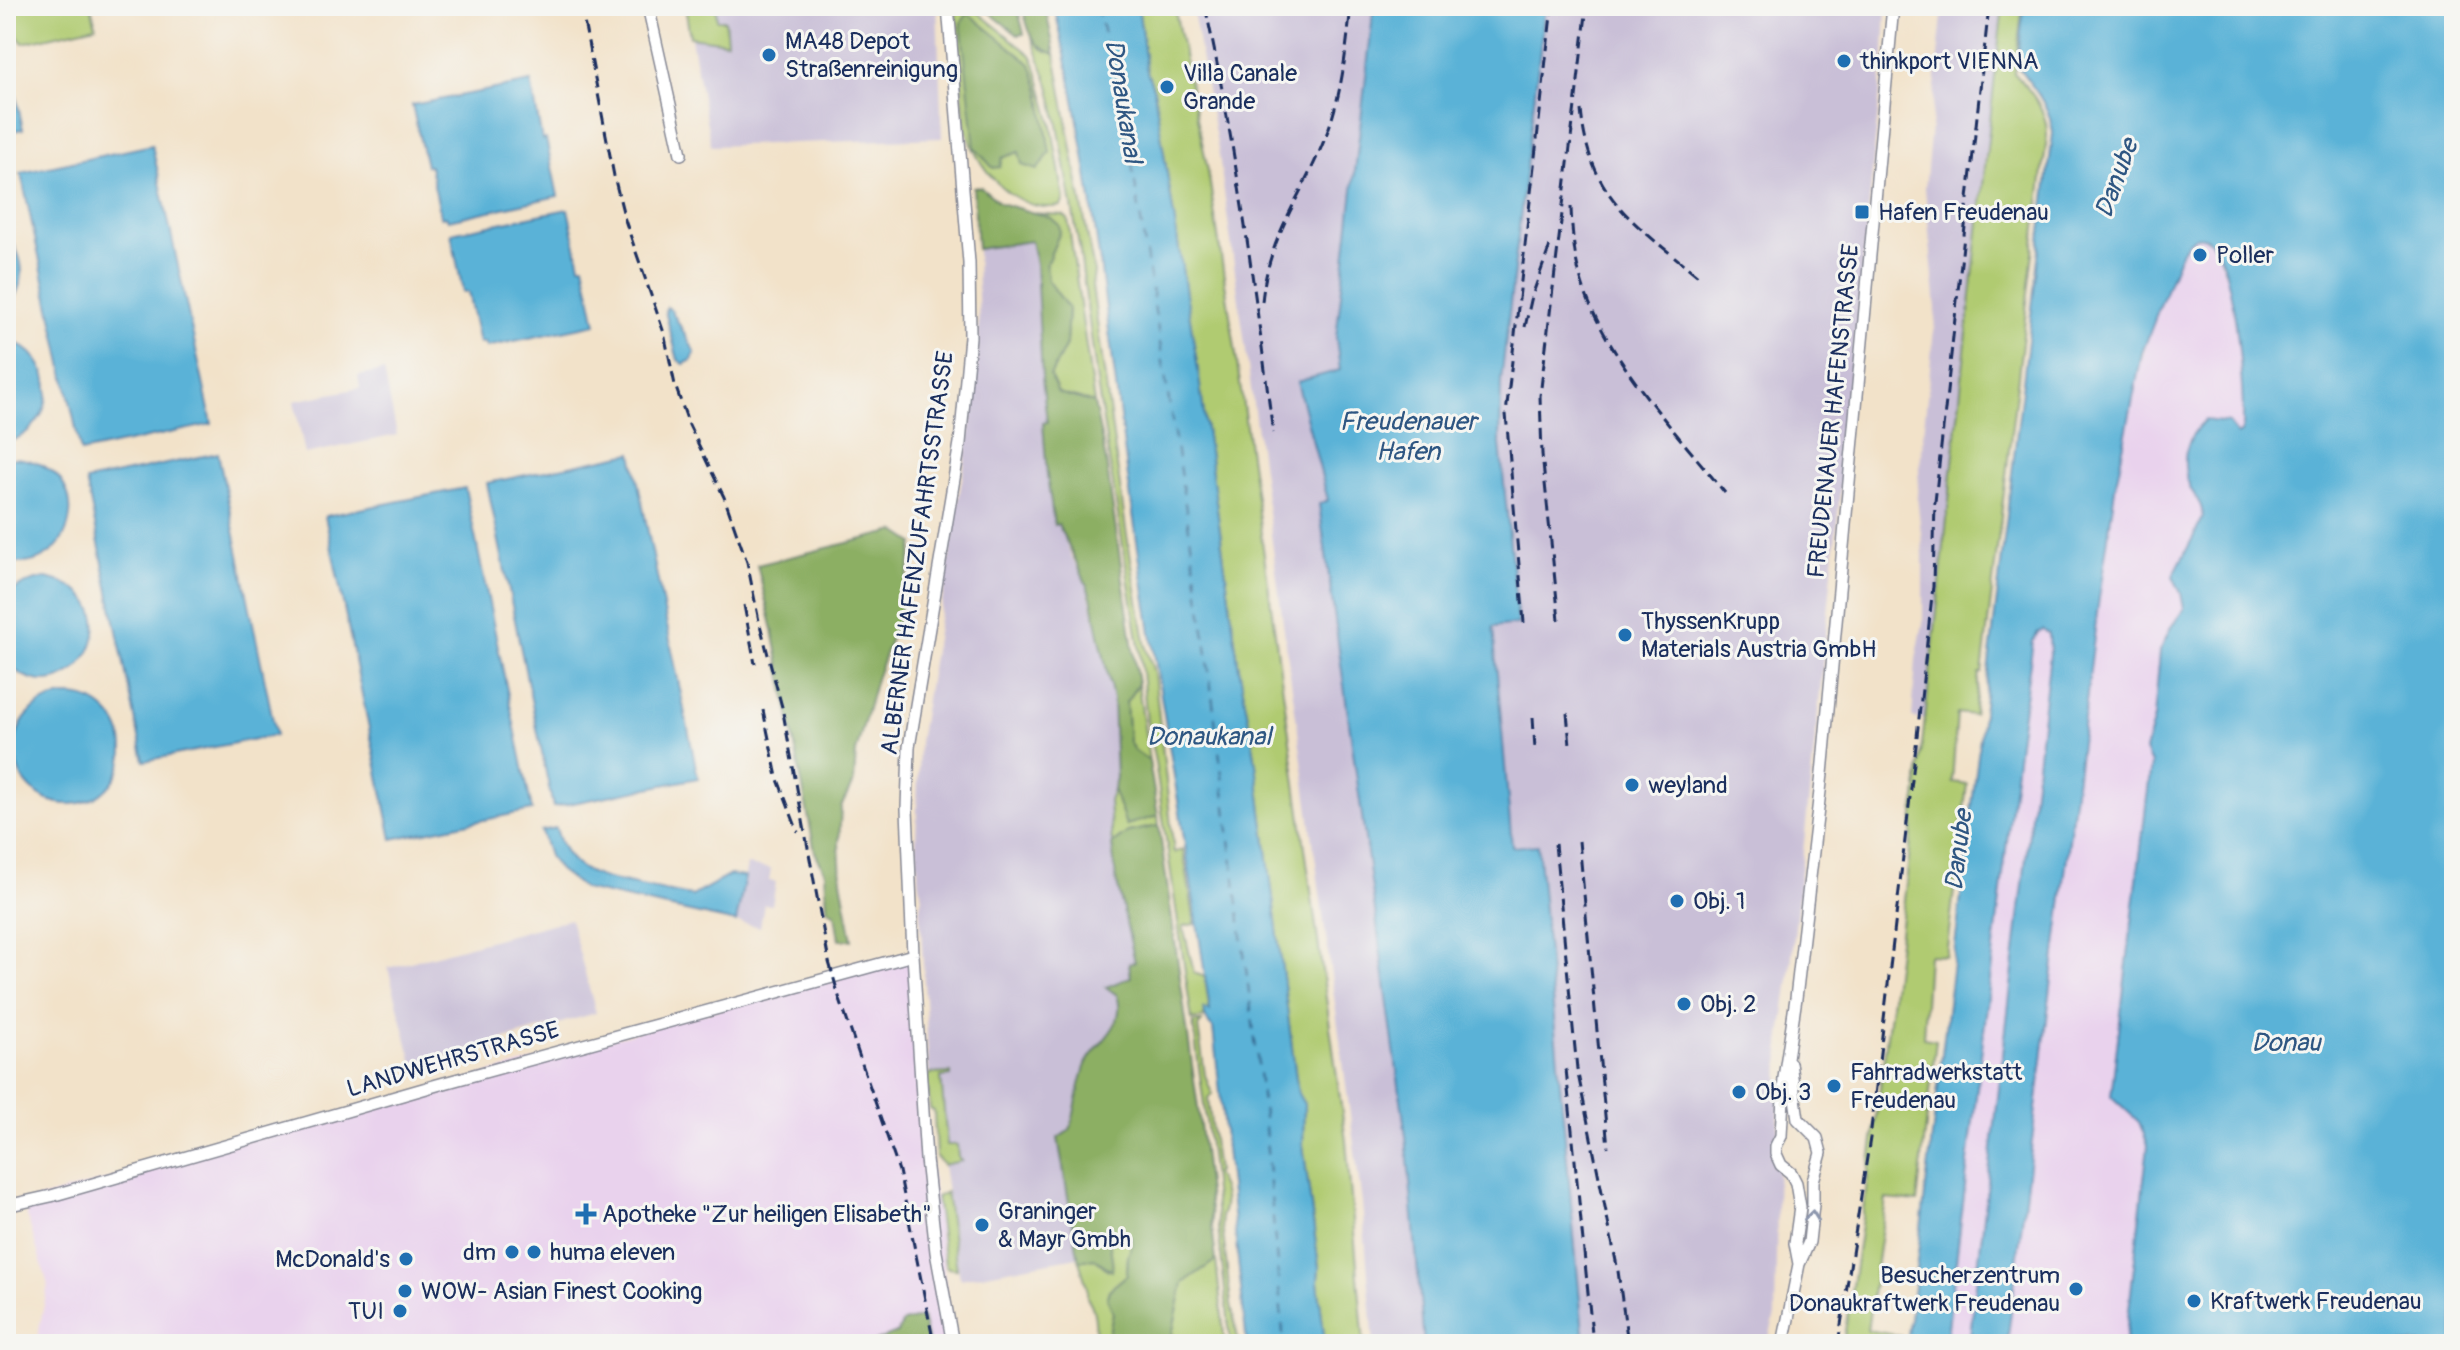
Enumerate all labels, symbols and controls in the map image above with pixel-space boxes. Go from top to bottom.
place label: MA48 Depot Straßenreinigung [785,27,958,84]
water label: Donaukanal [1097,37,1149,168]
marker: MA48 Depot Straßenreinigung [760,46,778,64]
place label: thinkport VIENNA [1859,47,2039,76]
marker: thinkport VIENNA [1835,52,1853,70]
place label: Villa Canale Grande [1183,59,1297,116]
marker: Villa Canale Grande [1158,78,1176,96]
water label: Danube [2088,133,2147,222]
place label: Hafen Freudenau [1878,198,2049,227]
marker: Hafen Freudenau [1853,203,1871,221]
place label: Poller [2216,241,2274,270]
street label: FREUDENAUER HAFENSTRASSE [1802,243,1865,579]
marker: Poller [2191,246,2209,264]
street label: ALBERNER HAFENZUFAHRTSSTRASSE [875,349,960,757]
water label: Freudenauer Hafen [1339,406,1480,468]
place label: ThyssenKrupp Materials Austria GmbH [1641,607,1876,664]
marker: ThyssenKrupp Materials Austria GmbH [1616,626,1634,644]
water label: Donaukanal [1147,721,1274,753]
place label: weyland [1648,771,1728,800]
marker: weyland [1623,776,1641,794]
water label: Danube [1938,806,1980,892]
place label: Obj. 1 [1693,887,1745,916]
marker: Obj. 1 [1668,892,1686,910]
place label: Obj. 2 [1700,990,1756,1019]
marker: Obj. 2 [1675,995,1693,1013]
street label: LANDWEHRSTRASSE [344,1015,563,1104]
water label: Donau [2251,1027,2323,1059]
place label: Fahrradwerkstatt Freudenau [1850,1058,2023,1115]
marker: Fahrradwerkstatt Freudenau [1825,1077,1843,1095]
place label: Obj. 3 [1755,1078,1811,1107]
marker: Obj. 3 [1730,1083,1748,1101]
place label: Graninger & Mayr Gmbh [998,1197,1131,1254]
place label: Apotheke "Zur heiligen Elisabeth" [602,1200,932,1229]
marker: Apotheke "Zur heiligen Elisabeth" [577,1205,595,1223]
one-way arrow [1803,1209,1820,1222]
marker: Graninger & Mayr Gmbh [973,1216,991,1234]
place label: dm [463,1238,496,1267]
place label: huma eleven [550,1238,675,1267]
marker: dm [503,1243,521,1261]
marker: huma eleven [525,1243,543,1261]
place label: McDonald's [275,1245,390,1274]
marker: McDonald's [397,1250,415,1268]
place label: Besucherzentrum Donaukraftwerk Freudenau [1789,1261,2060,1318]
place label: WOW- Asian Finest Cooking [421,1277,702,1306]
marker: Besucherzentrum Donaukraftwerk Freudenau [2067,1280,2085,1298]
marker: WOW- Asian Finest Cooking [396,1282,414,1300]
place label: Kraftwerk Freudenau [2210,1287,2422,1316]
marker: Kraftwerk Freudenau [2185,1292,2203,1310]
place label: TUI [348,1297,384,1326]
marker: TUI [391,1302,409,1320]

